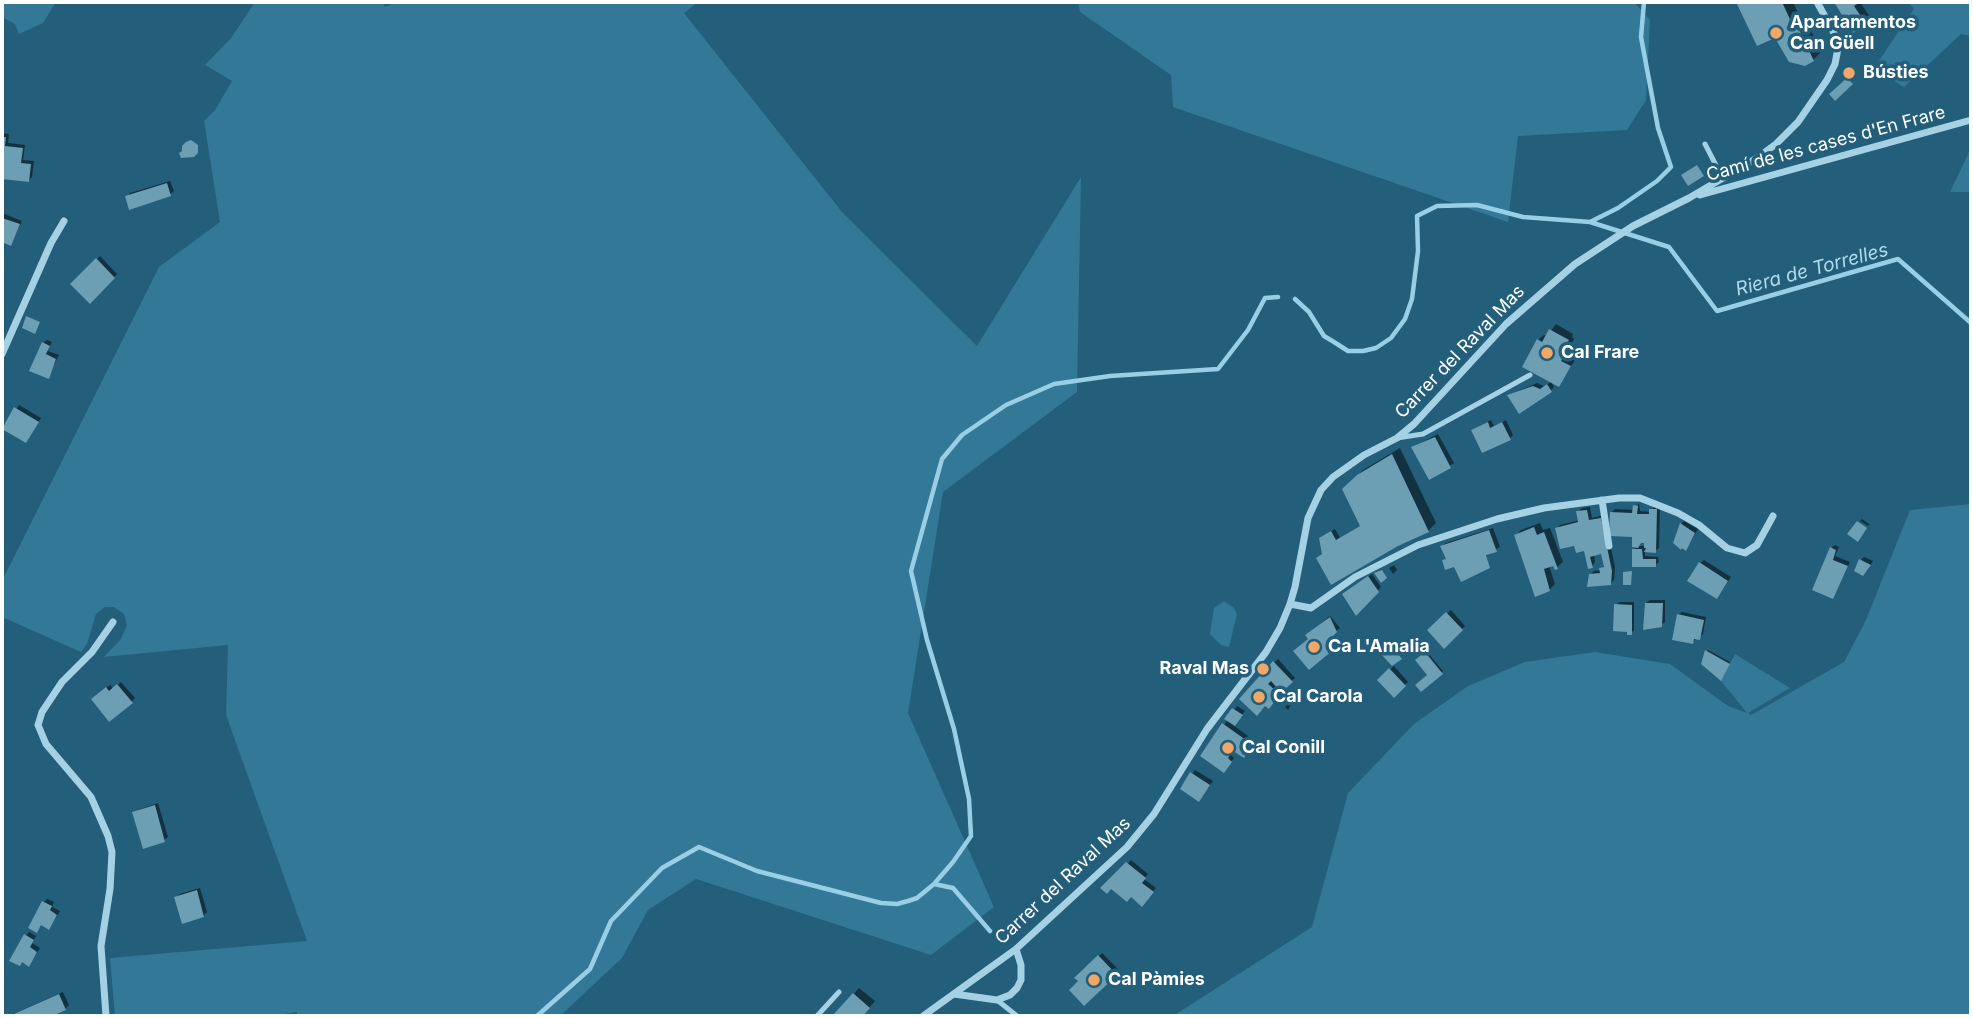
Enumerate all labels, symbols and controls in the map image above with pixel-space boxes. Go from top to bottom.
place label: Apartamentos Can Güell [1790,12,1916,54]
marker: Apartamentos Can Güell [1768,25,1784,41]
place label: Bústies [1863,62,1928,84]
marker: Bústies [1841,65,1857,81]
street label: Camí de les cases d'En Frare [1704,102,1948,186]
water label: Riera de Torrelles [1733,239,1891,301]
street label: Carrer del Raval Mas [1391,281,1529,423]
place label: Cal Frare [1561,342,1639,364]
marker: Cal Frare [1539,345,1555,361]
place label: Ca L'Amalia [1328,636,1430,658]
marker: Ca L'Amalia [1306,639,1322,655]
place label: Raval Mas [1160,658,1249,680]
marker: Raval Mas [1255,661,1271,677]
place label: Cal Carola [1273,686,1363,708]
marker: Cal Carola [1251,689,1267,705]
place label: Cal Conill [1242,737,1325,759]
marker: Cal Conill [1220,740,1236,756]
street label: Carrer del Raval Mas [991,813,1135,949]
place label: Cal Pàmies [1108,969,1205,991]
marker: Cal Pàmies [1086,972,1102,988]

